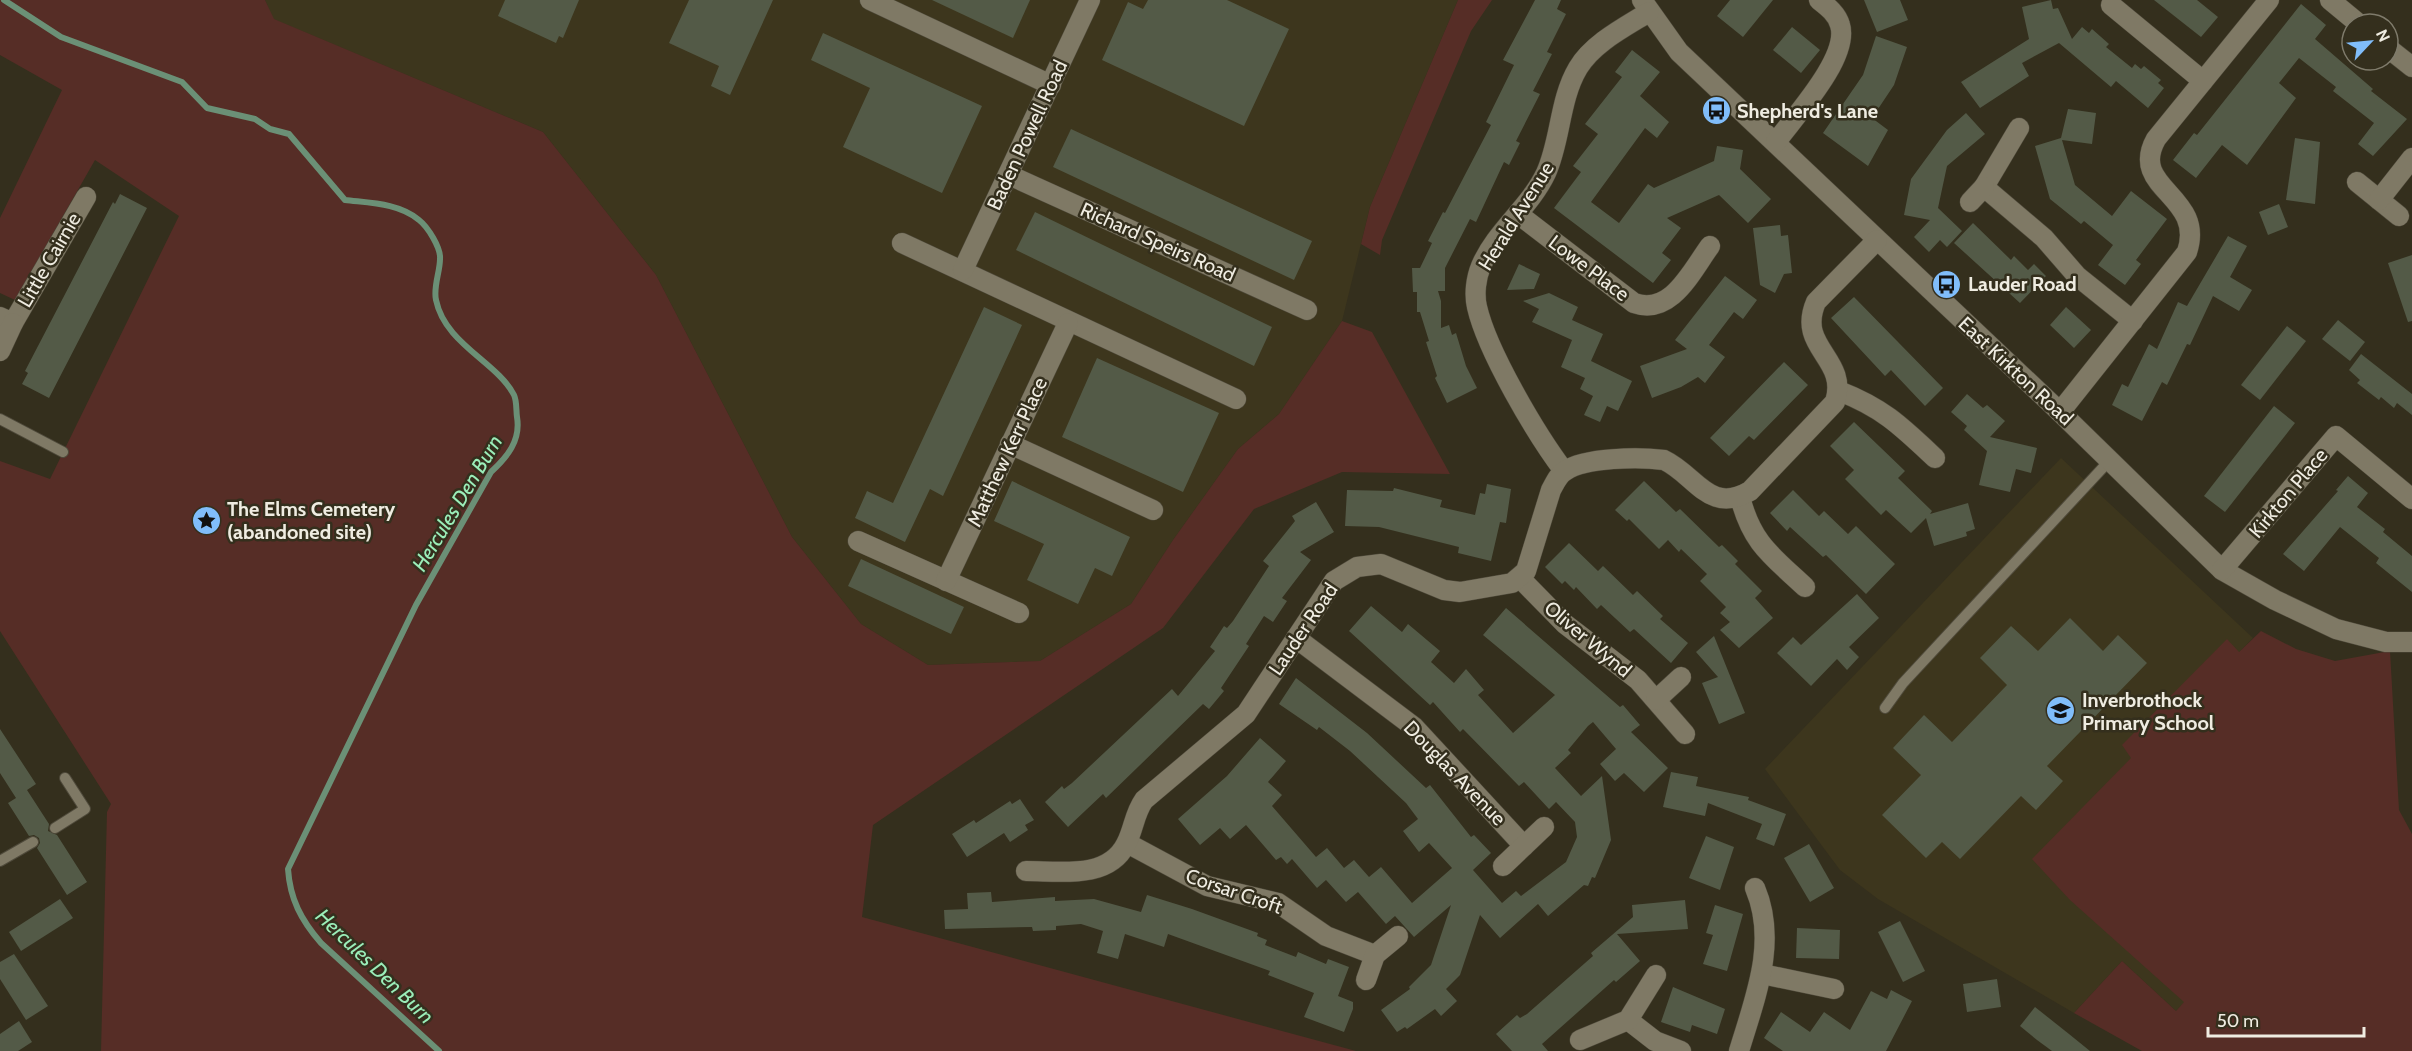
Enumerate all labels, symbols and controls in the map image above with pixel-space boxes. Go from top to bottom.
north arrow [2340,12,2400,72]
text: N [2372,26,2394,45]
street label: Baden Powell Road [982,56,1072,214]
bus stop icon: Shepherd's Lane [1700,95,1732,127]
place label: Shepherd's Lane [1737,99,1878,123]
street label: Herald Avenue [1473,157,1559,275]
street label: Richard Speirs Road [1077,197,1239,287]
street label: Little Cairnie [12,208,86,312]
street label: Lowe Place [1544,230,1634,306]
bus stop icon: Lauder Road [1931,268,1963,300]
place label: Lauder Road [1968,272,2077,296]
street label: East Kirkton Road [1954,312,2078,430]
street label: Matthew Kerr Place [962,374,1052,530]
water label: Hercules Den Burn [407,430,507,576]
street label: Kirkton Place [2244,443,2332,543]
place label: The Elms Cemetery (abandoned site) [227,497,395,544]
place icon: The Elms Cemetery (abandoned site) [190,505,222,537]
street label: Lauder Road [1264,578,1342,680]
street label: Oliver Wynd [1540,596,1636,682]
place label: Inverbrothock Primary School [2082,688,2214,735]
school or university icon: Inverbrothock Primary School [2045,695,2077,727]
street label: Douglas Avenue [1399,716,1511,830]
street label: Corsar Croft [1183,863,1286,919]
water label: Hercules Den Burn [311,903,439,1029]
scale bar [2208,1000,2364,1038]
text: 50 m [2217,1010,2259,1032]

